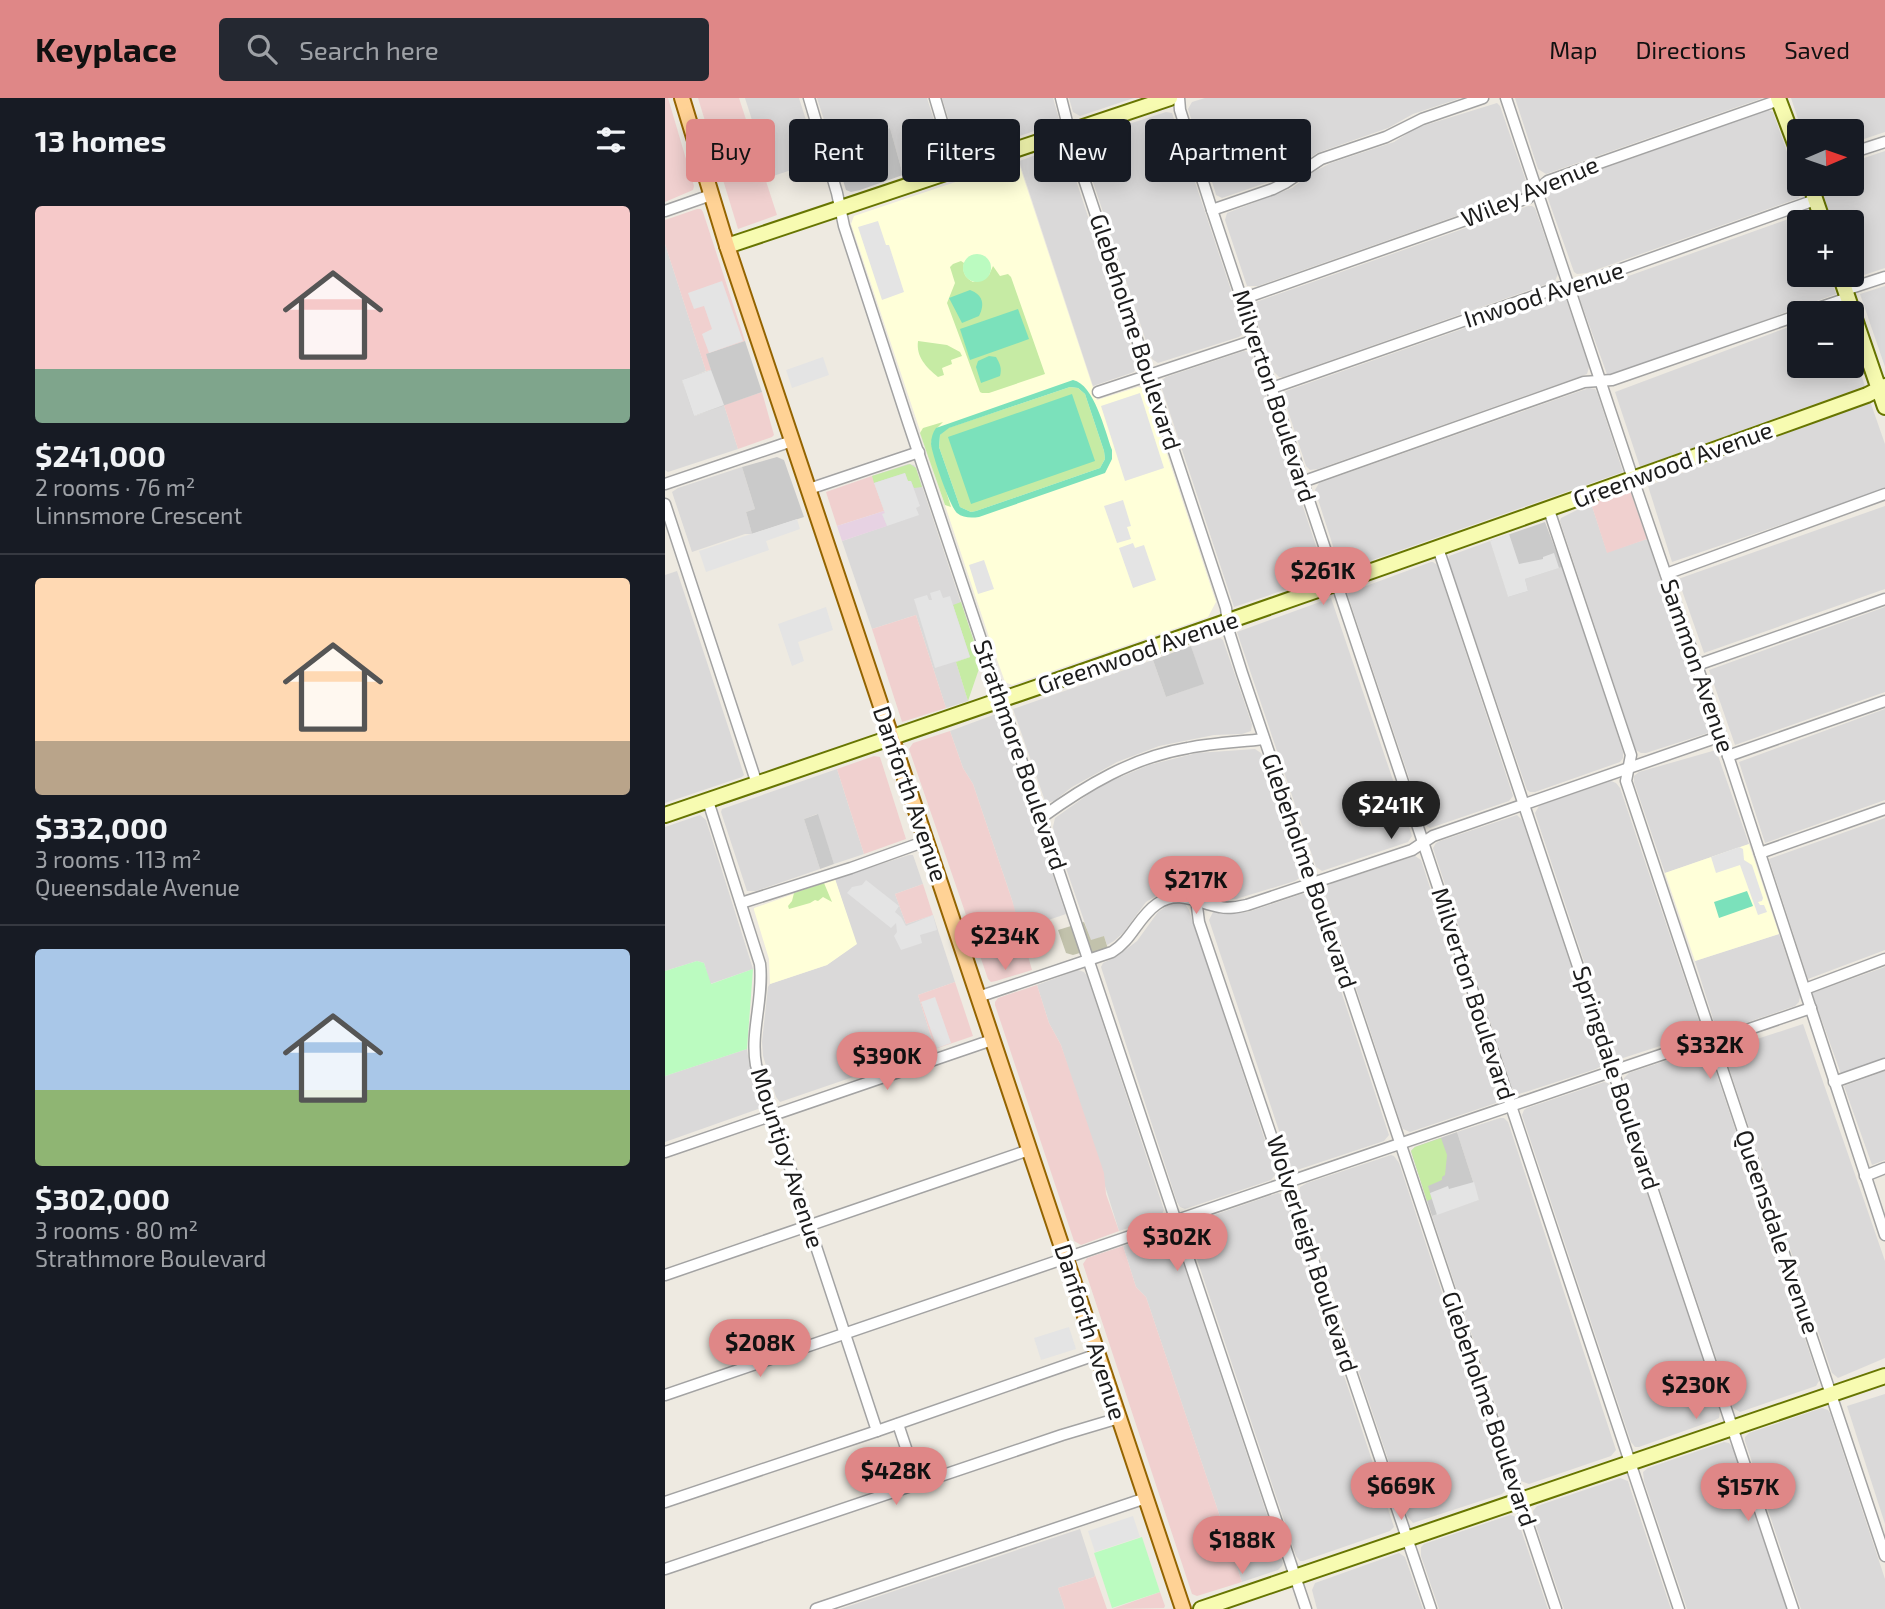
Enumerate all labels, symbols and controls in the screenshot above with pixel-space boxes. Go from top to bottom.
search box [219,18,709,81]
text: Keyplace [35,29,177,69]
icon: search [243,30,281,68]
text: Search here [299,34,439,65]
text: Map [1549,35,1597,64]
text: Directions [1635,35,1746,64]
text: Saved [1784,35,1850,64]
chip: Buy [686,119,775,182]
chip: Rent [789,119,888,182]
chip: Filters [902,119,1020,182]
chip: New [1034,119,1131,182]
chip: Apartment [1145,119,1311,182]
north arrow [1787,119,1864,196]
map controls [1787,119,1864,378]
icon: filters [592,121,630,159]
text: 13 homes [35,122,166,158]
street label: Wiley Avenue [1457,149,1602,232]
street label: Glebeholme Boulevard [1085,210,1188,453]
button: + [1787,210,1864,287]
icon: home [270,252,396,378]
street label: Inwood Avenue [1460,254,1627,333]
street label: Milverton Boulevard [1227,286,1323,505]
button: − [1787,301,1864,378]
street label: Greenwood Avenue [1569,414,1776,513]
text: $241,000 [35,437,166,473]
text: 2 rooms · 76 m² [35,473,195,501]
text: Linnsmore Crescent [35,501,242,529]
pin: $261K [1274,547,1372,607]
text: $261K [1291,556,1355,584]
street label: Sammon Avenue [1655,575,1742,756]
street label: Greenwood Avenue [1033,604,1242,699]
icon: home [270,624,396,750]
street label: Strathmore Boulevard [968,636,1074,873]
street label: Danforth Avenue [868,702,955,885]
street label: Glebeholme Boulevard [1257,749,1364,992]
pin: $241K [1342,782,1440,841]
text: $241K [1358,790,1424,818]
text: $332,000 [35,809,168,845]
text: 3 rooms · 113 m² [35,845,201,873]
pin: $217K [1147,856,1245,916]
text: $217K [1164,865,1228,893]
text: Queensdale Avenue [35,873,240,901]
street label: Milverton Boulevard [1426,884,1522,1103]
pin: $234K [956,912,1054,972]
text: $234K [971,921,1039,949]
street label: Springdale Boulevard [1568,962,1667,1193]
icon: home [270,995,396,1121]
pin: $332K [1661,1021,1759,1081]
text: $332K [1676,1030,1744,1058]
pin: $390K [838,1032,936,1092]
text: $390K [852,1041,922,1069]
street label: Mountjoy Avenue [746,1064,831,1252]
street label: Queensdale Avenue [1730,1126,1827,1337]
street label: Wolverleigh Boulevard [1261,1131,1365,1376]
text: $302,000 [35,1180,170,1216]
pin: $302K [1128,1214,1226,1273]
text: 3 rooms · 80 m² [35,1216,198,1244]
text: $302K [1143,1222,1211,1250]
street label: Danforth Avenue [1049,1240,1134,1423]
text: Strathmore Boulevard [35,1244,267,1272]
street label: Glebeholme Boulevard [1437,1287,1544,1530]
pin: $208K [711,1320,809,1379]
text: $208K [725,1328,795,1356]
pin: $230K [1647,1362,1745,1421]
text: $230K [1662,1370,1730,1398]
pin: $428K [847,1448,945,1507]
text: $428K [861,1456,931,1484]
pin: $669K [1352,1462,1450,1522]
pin: $157K [1699,1464,1797,1523]
text: $669K [1367,1471,1435,1499]
text: $157K [1717,1472,1779,1500]
pin: $188K [1193,1516,1291,1576]
text: $188K [1209,1525,1275,1553]

